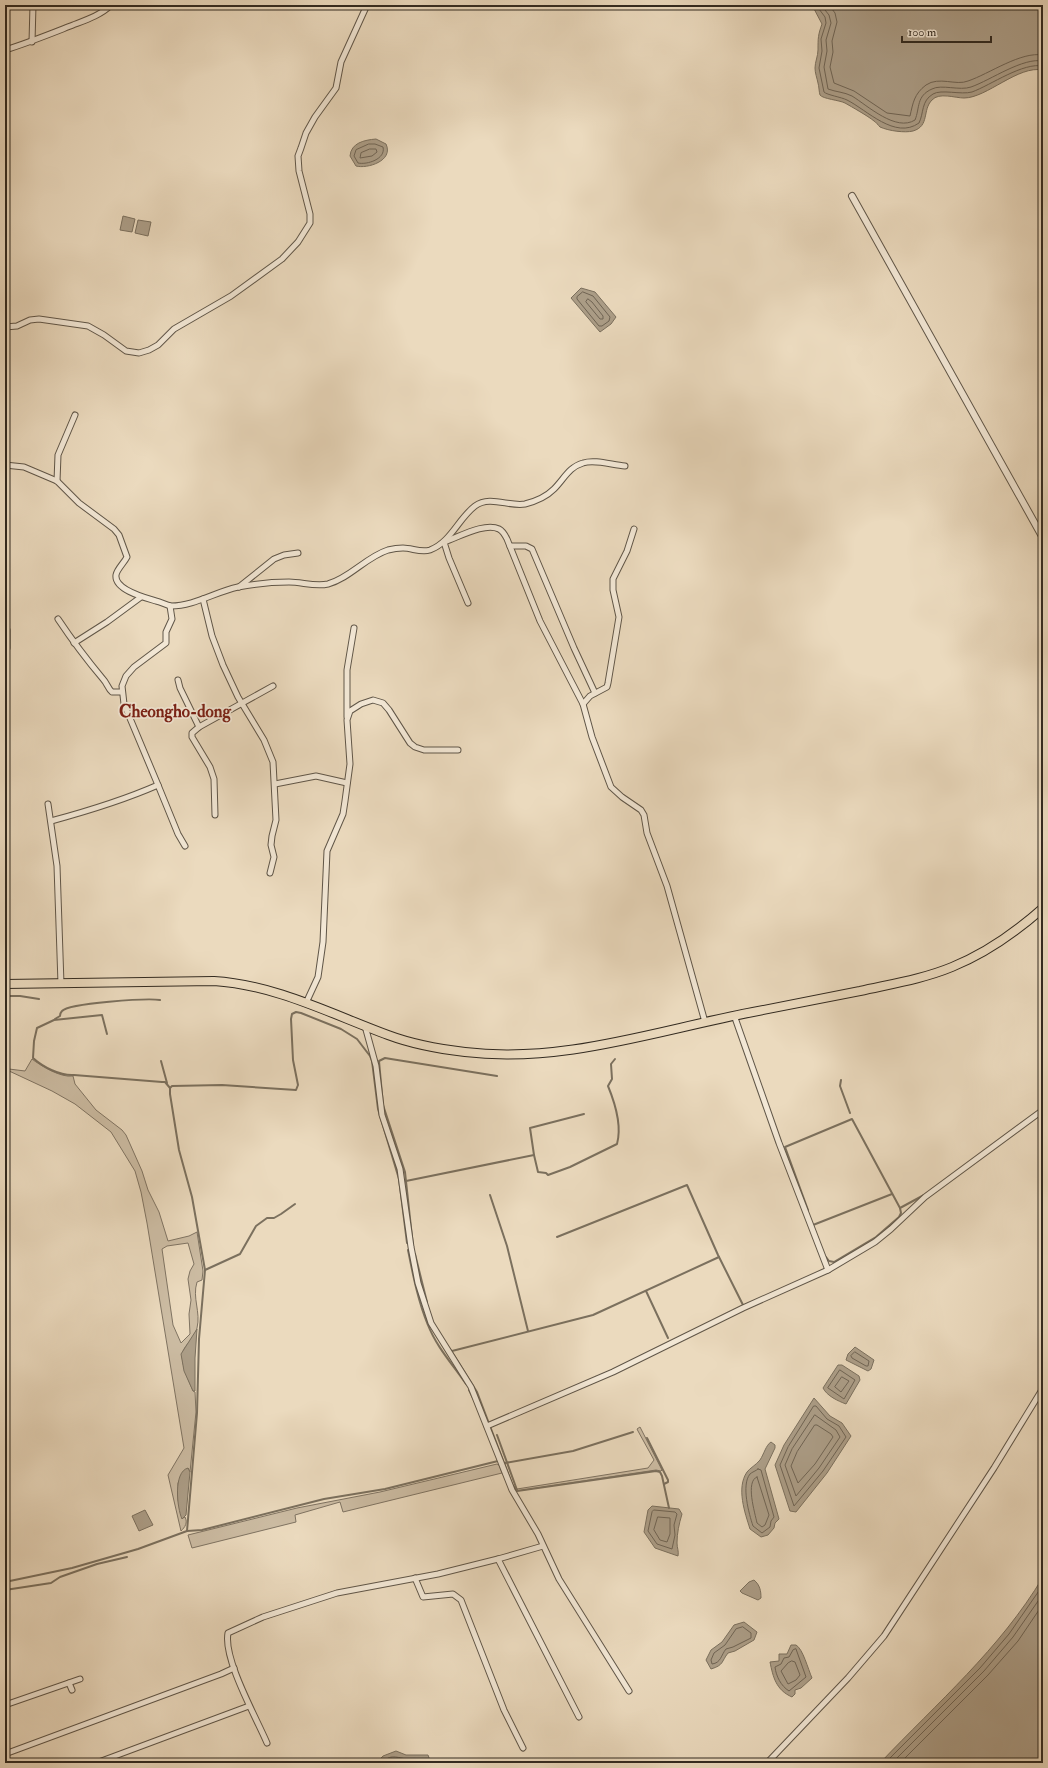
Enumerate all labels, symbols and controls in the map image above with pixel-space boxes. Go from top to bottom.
scale bar [902,18,991,44]
text: 100 m [908,25,937,40]
district label: Cheongho-dong [119,701,232,723]

